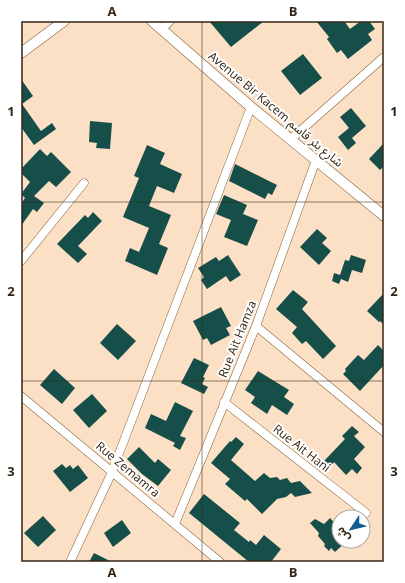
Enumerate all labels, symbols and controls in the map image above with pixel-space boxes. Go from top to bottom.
text: A [108,2,117,20]
text: B [289,2,298,20]
street label: Avenue Bir Kacem شارع بئر قاسم [204,47,347,171]
text: 1 [7,102,15,120]
text: 1 [390,102,398,120]
text: 2 [7,282,15,300]
text: 2 [390,282,398,300]
street label: Rue Ait Hamza [214,298,260,380]
street label: Rue Ait Hani [270,420,334,476]
street label: Rue Zemamra [92,437,164,501]
text: 3 [7,462,15,480]
text: 3 [390,462,398,480]
north arrow [331,509,371,549]
text: ش [332,525,353,546]
text: A [108,563,117,581]
text: B [289,563,298,581]

